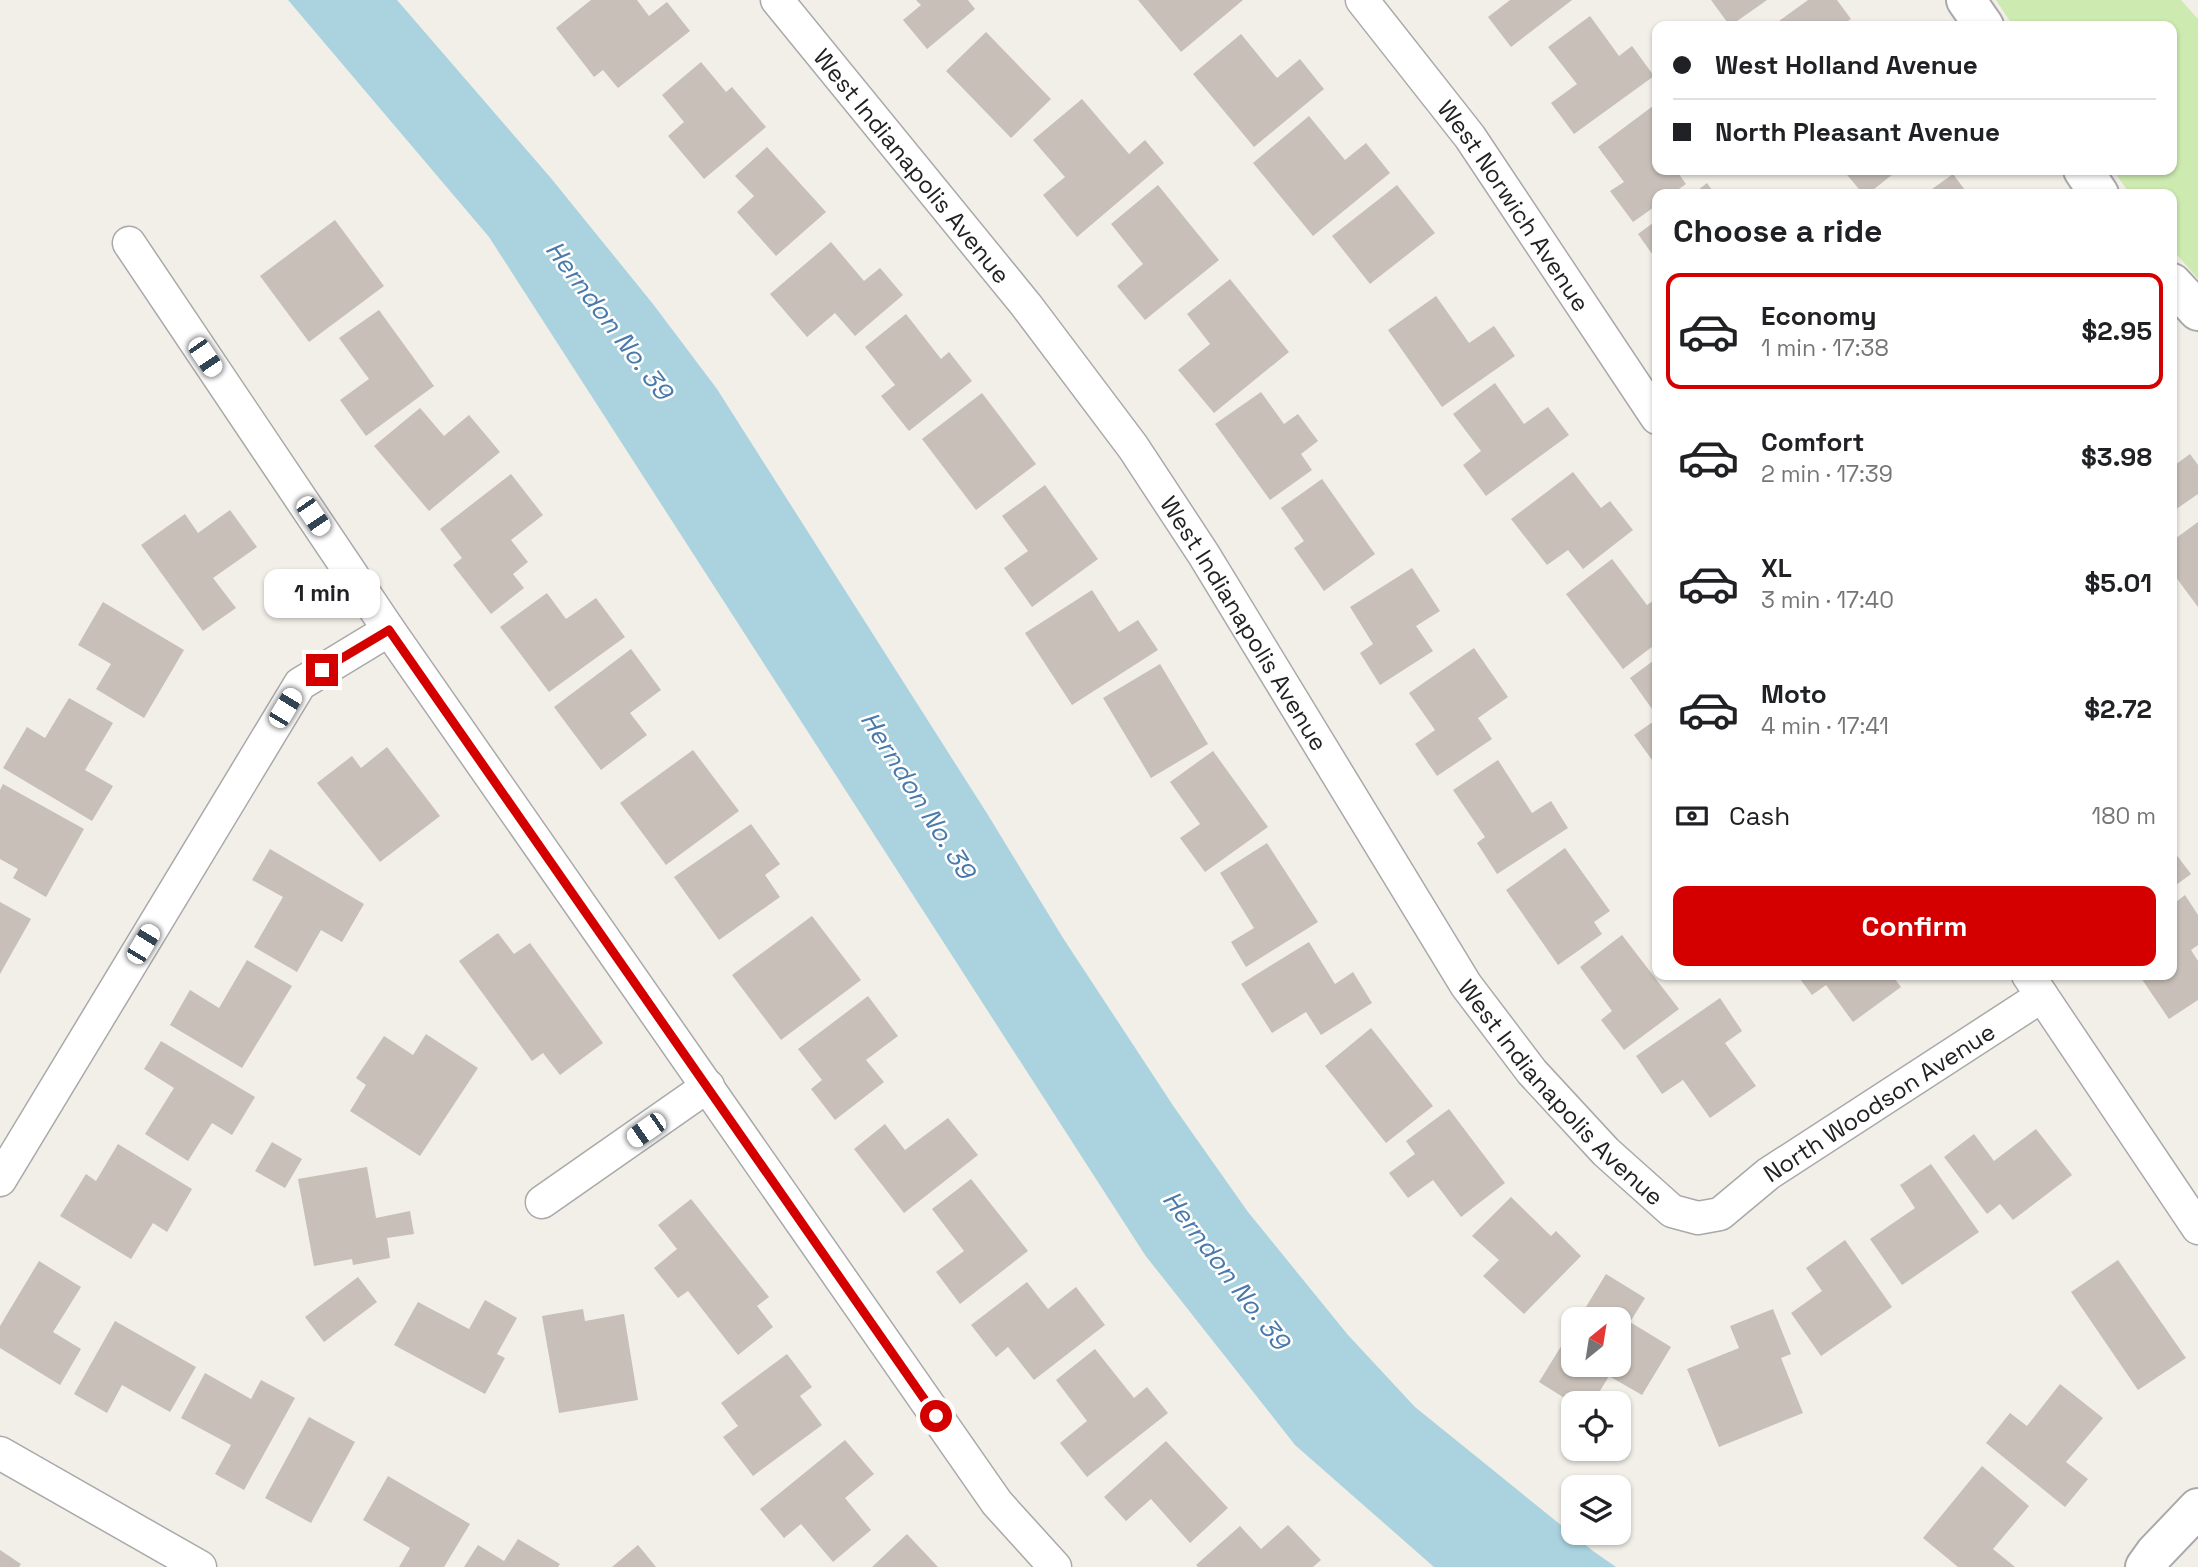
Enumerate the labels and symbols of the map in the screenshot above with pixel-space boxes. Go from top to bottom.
street label: West Indianapolis Avenue [807,42,1017,290]
street label: West Norwich Avenue [1431,94,1597,317]
water label: Herndon No. 39 [538,234,681,408]
car [185,334,226,380]
street label: West Indianapolis Avenue [1154,490,1335,756]
car [293,493,334,539]
callout: 1 min [264,568,380,618]
route end [306,654,338,686]
car [266,685,305,731]
water label: Herndon No. 39 [853,705,984,887]
car [124,921,163,967]
street label: West Indianapolis Avenue [1452,973,1670,1212]
street label: North Woodson Avenue [1757,1015,2001,1189]
car [623,1109,670,1151]
water label: Herndon No. 39 [1155,1184,1298,1358]
north arrow [1561,1307,1631,1377]
route start [920,1400,952,1432]

